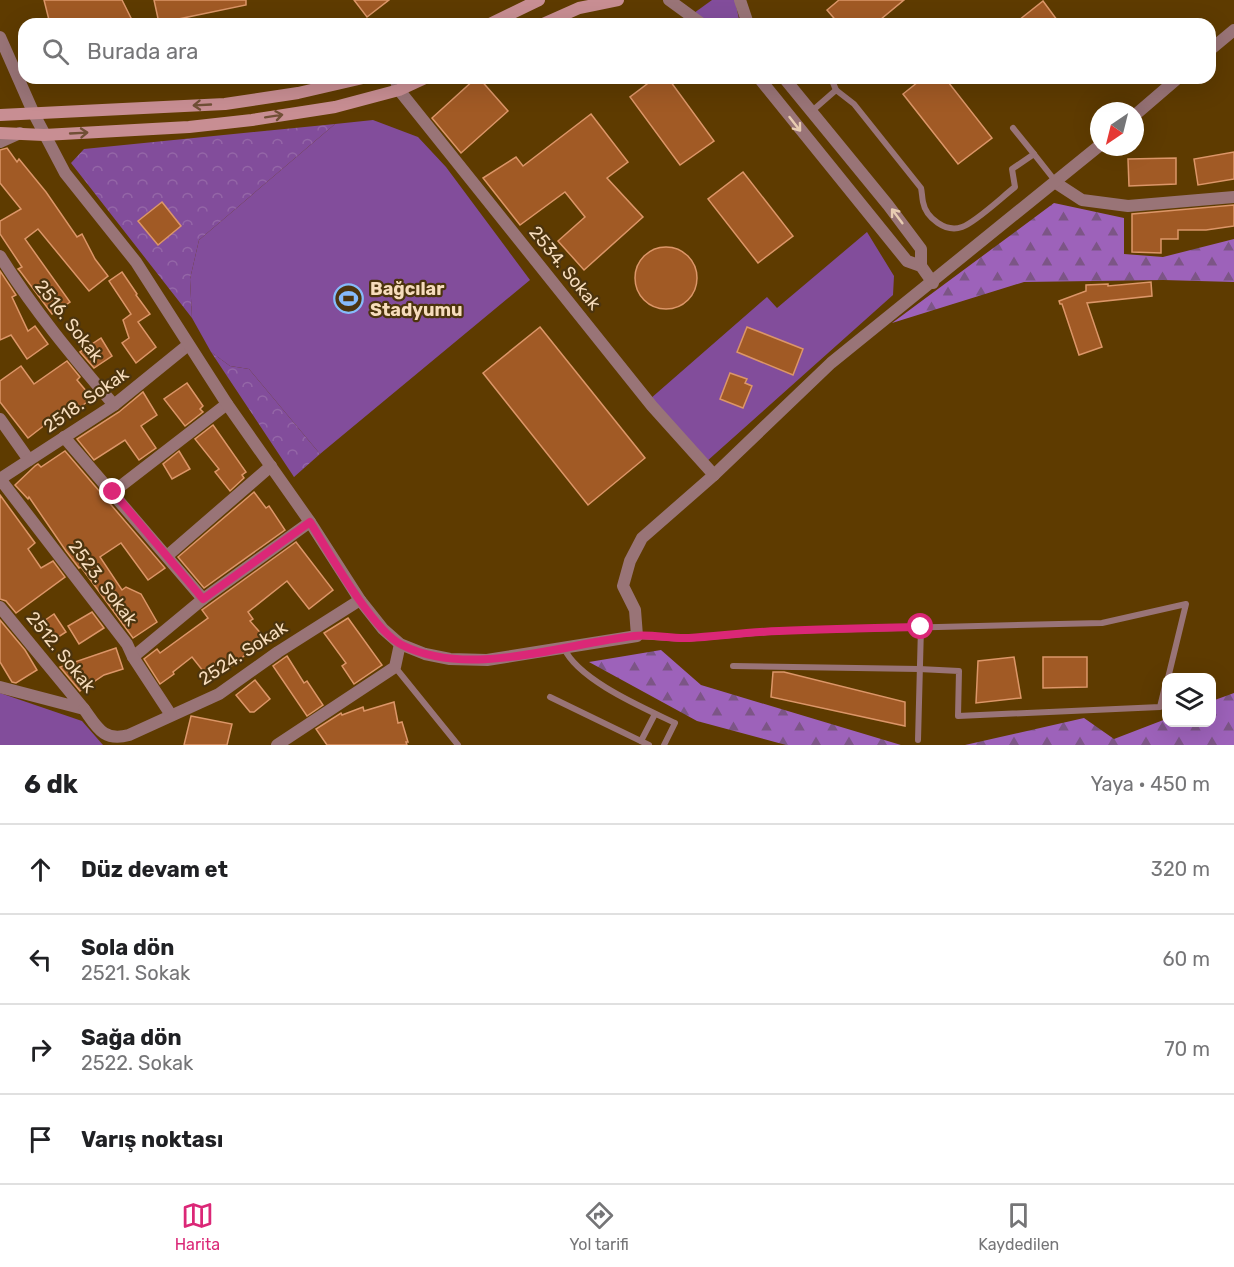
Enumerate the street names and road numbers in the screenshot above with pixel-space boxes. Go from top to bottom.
street label: 2534. Sokak [524,222,606,315]
street label: 2516. Sokak [30,275,108,367]
street label: 2518. Sokak [39,362,133,437]
street label: 2523. Sokak [64,536,143,631]
street label: 2512. Sokak [22,607,101,698]
street label: 2524. Sokak [195,616,292,690]

